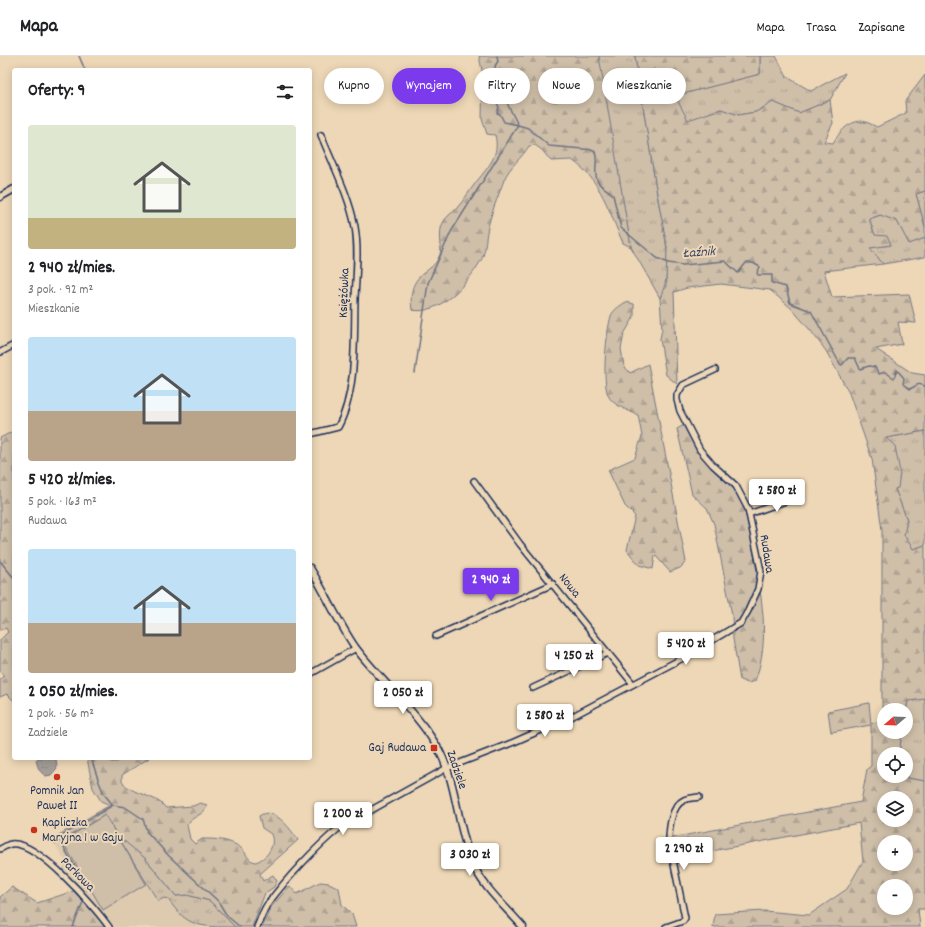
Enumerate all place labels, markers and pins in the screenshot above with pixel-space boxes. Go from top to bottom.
pin: 2 580 zł [736,479,818,513]
pin: 2 940 zł [450,568,532,602]
pin: 5 420 zł [645,632,727,666]
pin: 4 250 zł [533,644,615,678]
pin: 2 050 zł [362,681,444,715]
pin: 2 580 zł [504,704,586,738]
place label: Gaj Rudawa [368,739,427,758]
marker: Gaj Rudawa [429,743,439,753]
marker: Pomnik Jan Paweł II [52,772,62,782]
place label: Pomnik Jan Paweł II [30,782,84,816]
pin: 2 200 zł [302,802,384,836]
place label: Kapliczka Maryjna 1 w Gaju [42,814,123,848]
marker: Kapliczka Maryjna 1 w Gaju [29,825,39,835]
pin: 2 290 zł [643,837,725,871]
pin: 3 030 zł [429,843,511,877]

